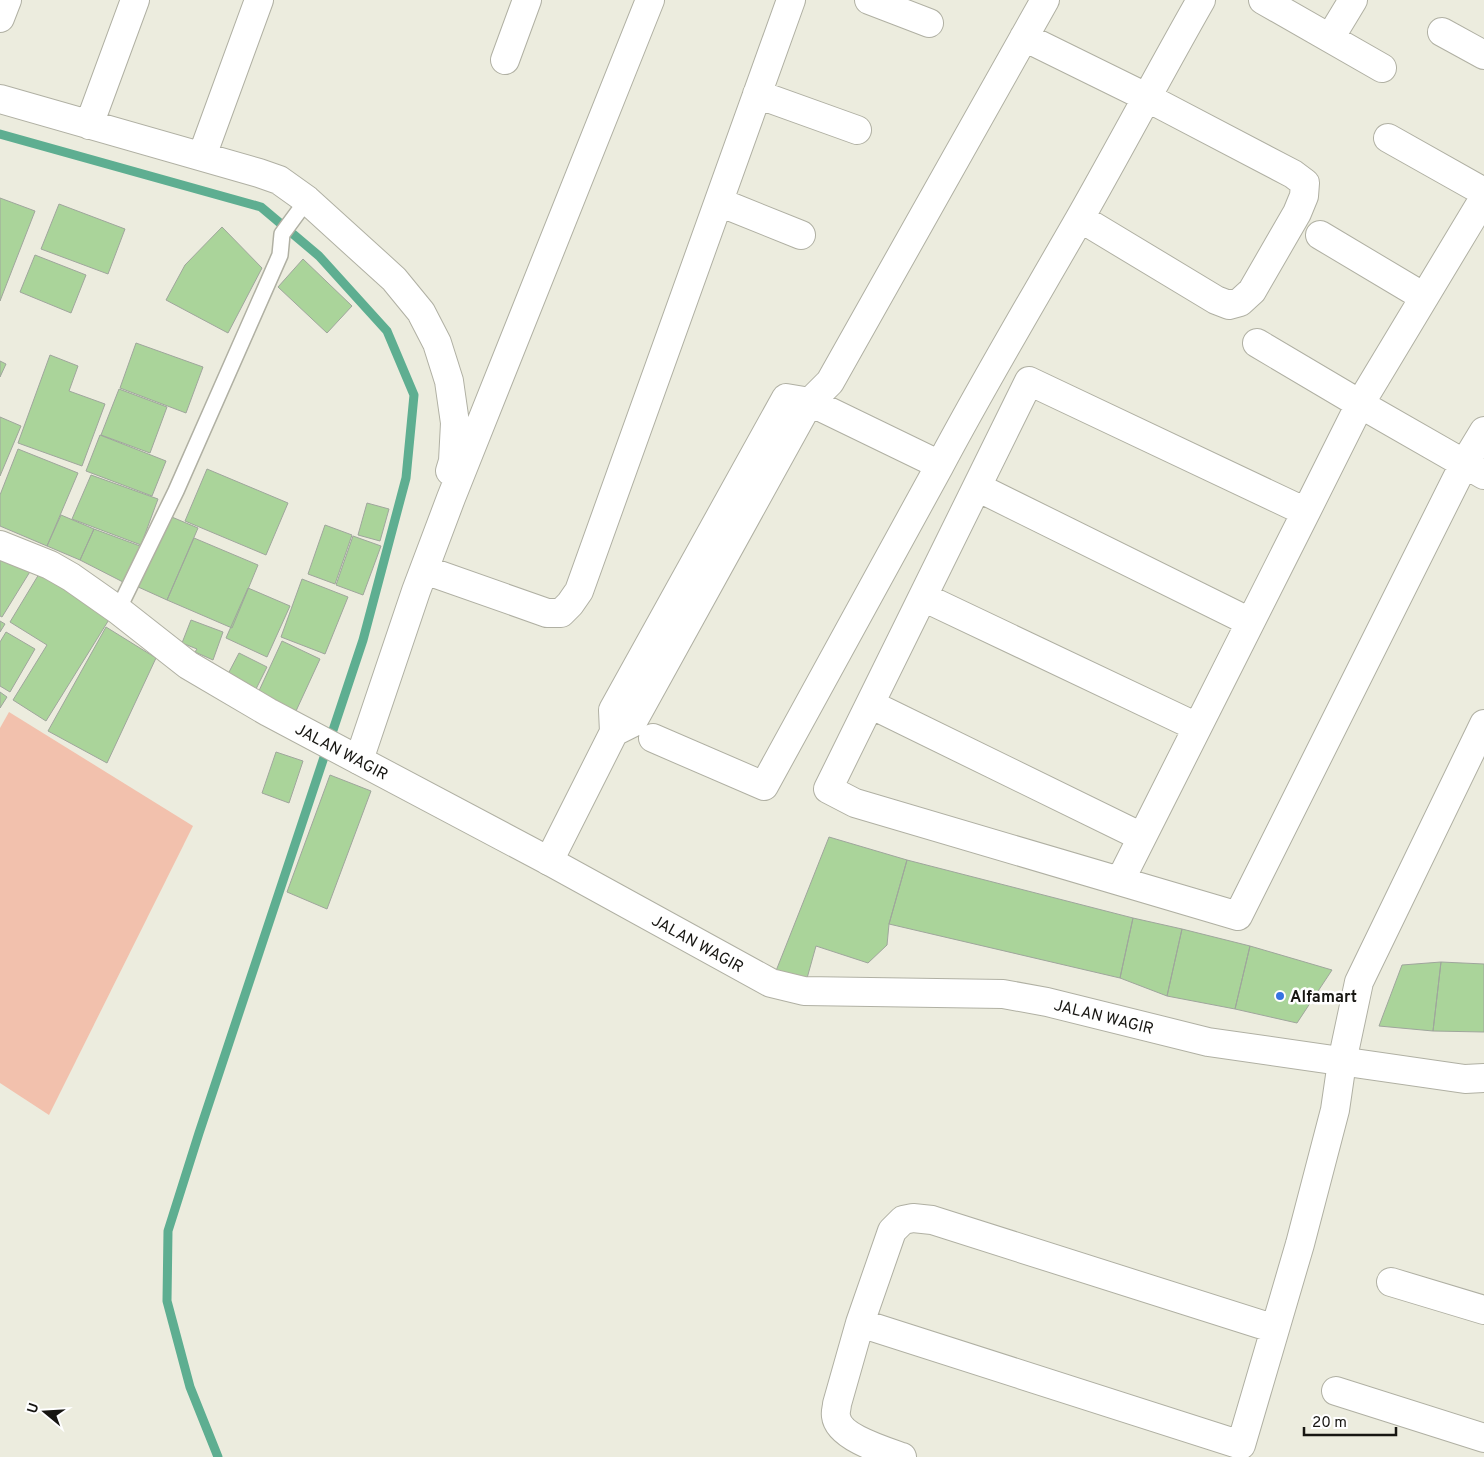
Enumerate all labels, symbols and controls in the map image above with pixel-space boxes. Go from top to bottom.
street label: JALAN WAGIR [291,720,391,786]
street label: JALAN WAGIR [647,911,747,978]
place label: Alfamart [1290,988,1357,1008]
marker: Alfamart [1274,990,1286,1002]
street label: JALAN WAGIR [1052,996,1156,1040]
north arrow [20,1387,70,1437]
text: U [24,1401,44,1416]
scale bar [1304,1404,1396,1436]
text: 20 m [1312,1414,1347,1433]

